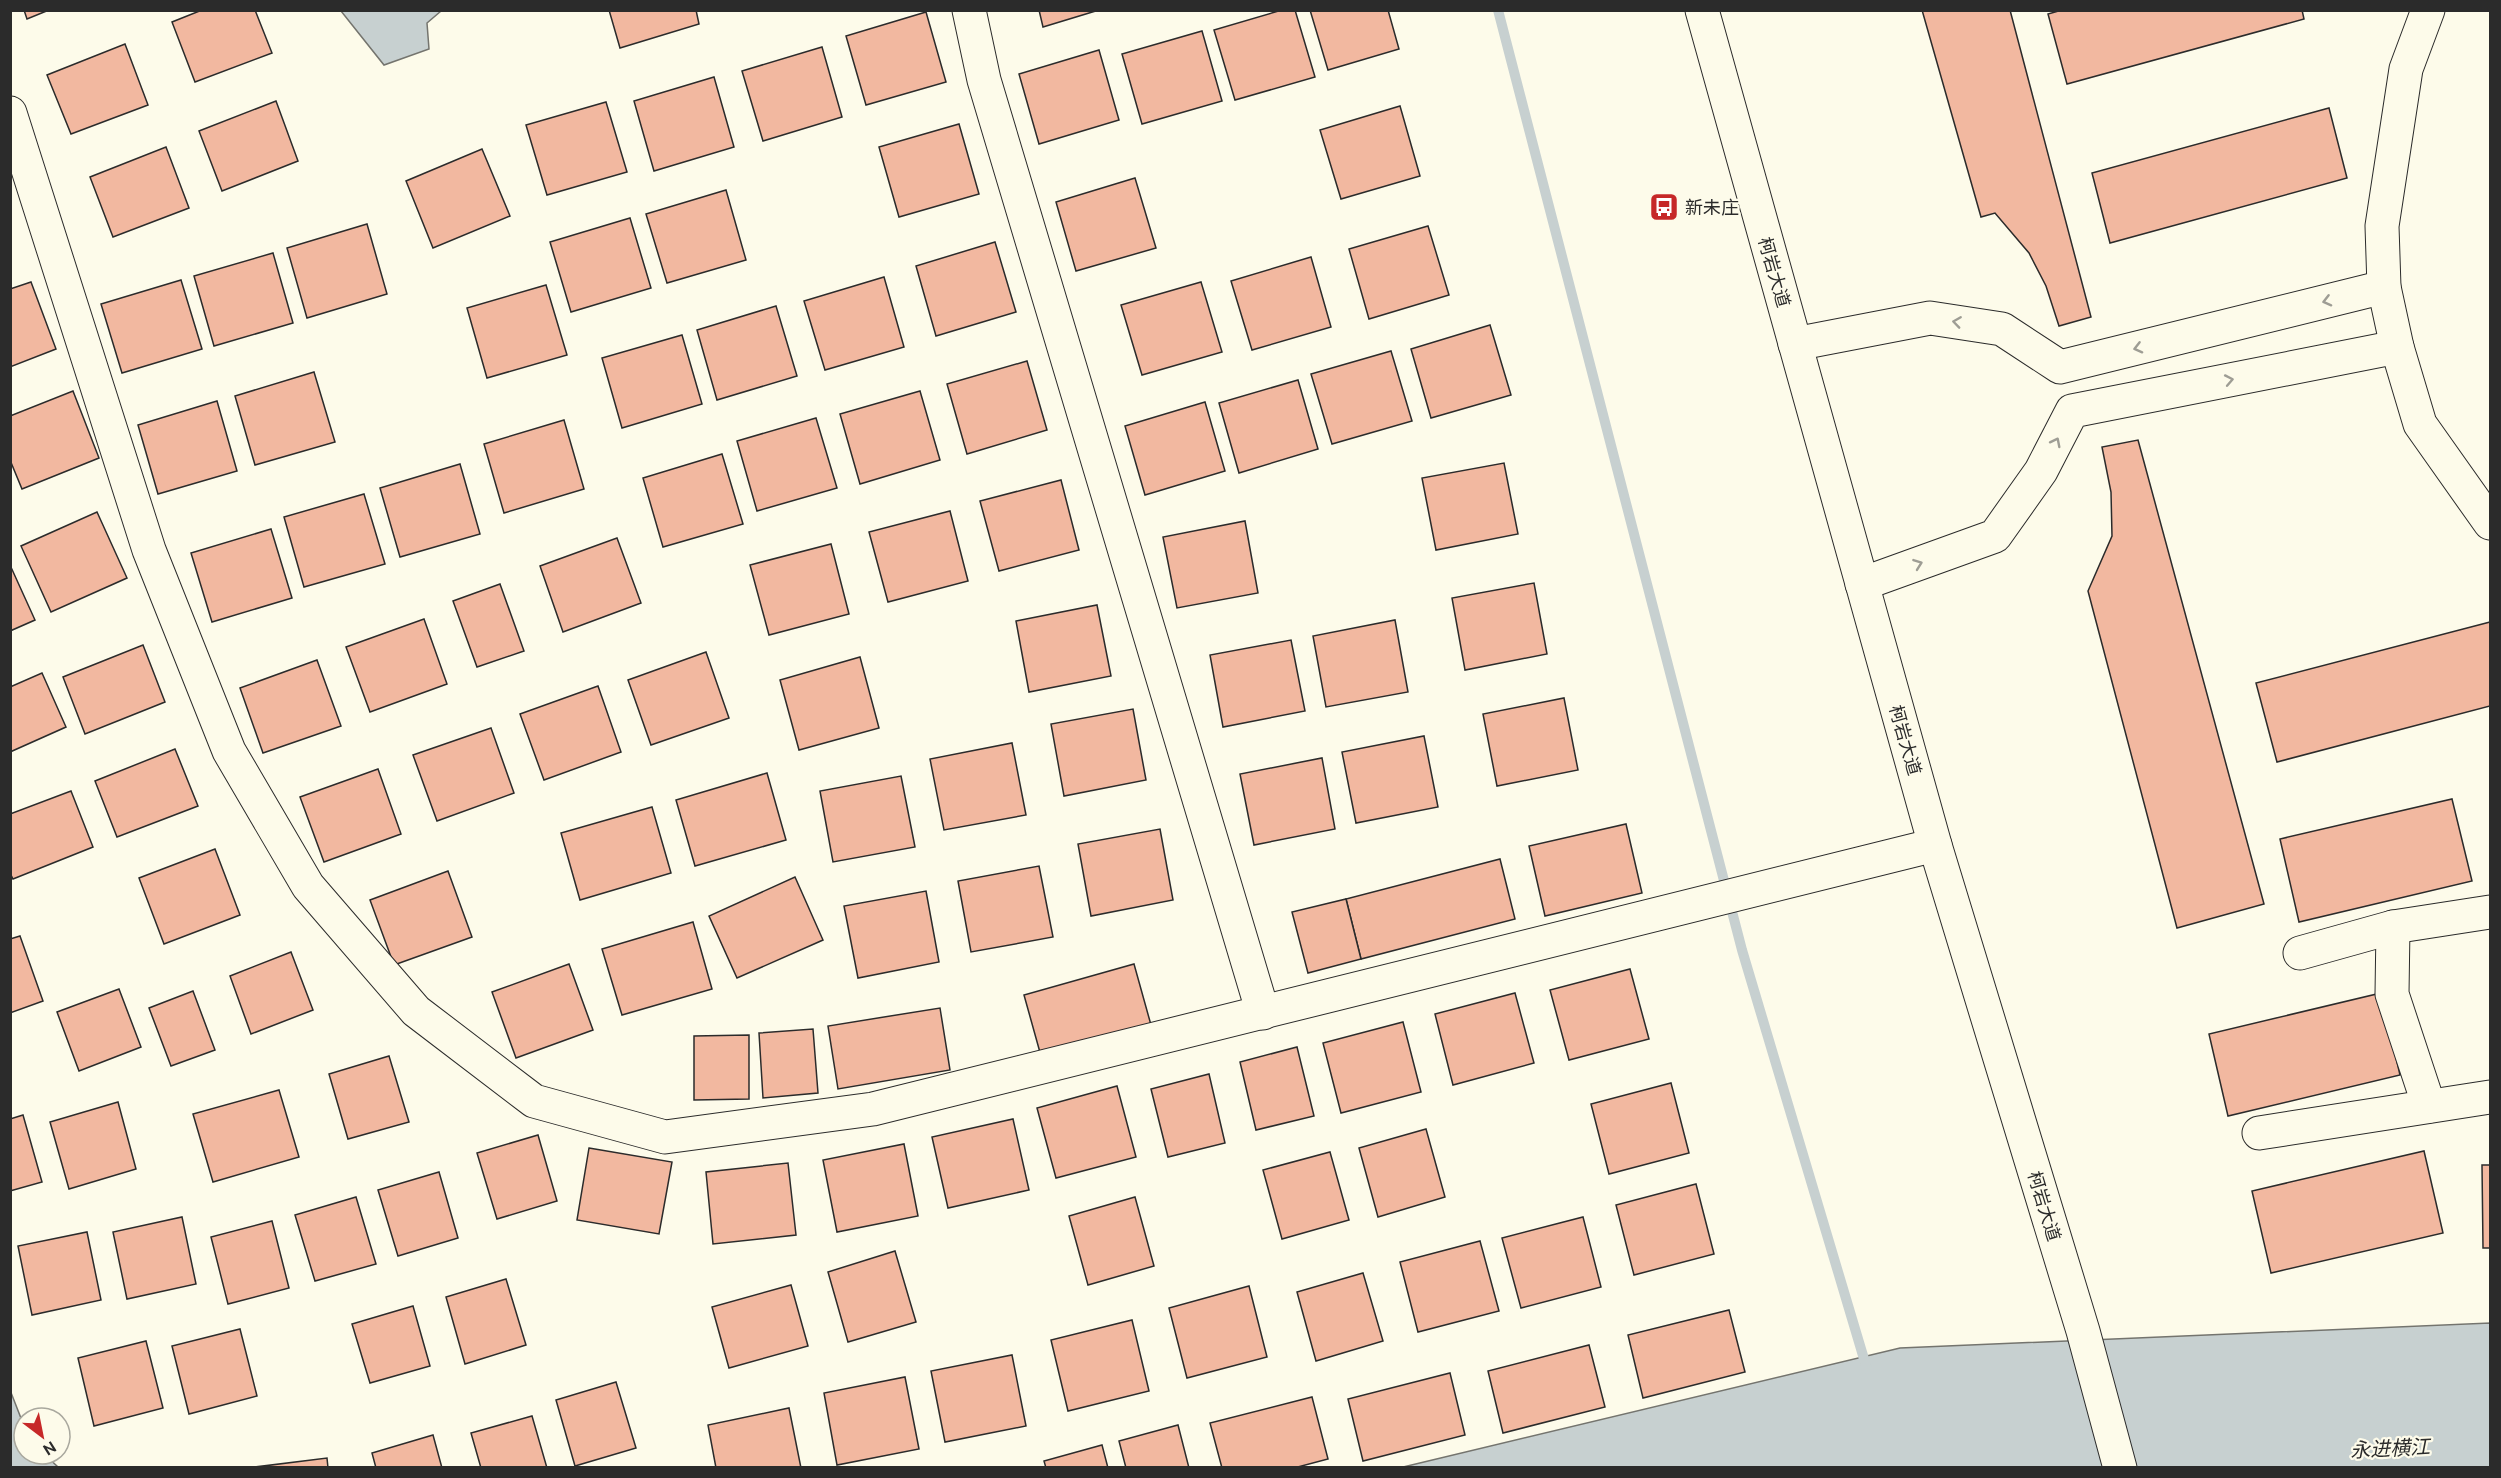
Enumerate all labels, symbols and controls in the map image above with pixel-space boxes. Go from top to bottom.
bus stop icon: 新未庄 [1648,191,1680,223]
place label: 新未庄 [1685,197,1739,217]
street label: 柯岩大道 [1755,235,1795,309]
one-way arrow [2322,294,2332,307]
one-way arrow [1952,317,1962,329]
one-way arrow [2133,340,2143,353]
one-way arrow [2224,374,2234,387]
one-way arrow [2049,438,2060,449]
one-way arrow [1912,559,1922,572]
street label: 柯岩大道 [1886,703,1926,777]
street label: 柯岩大道 [2025,1169,2065,1243]
north arrow [12,1406,72,1466]
water label: 永进横江 [2349,1434,2433,1462]
text: N [40,1438,60,1460]

